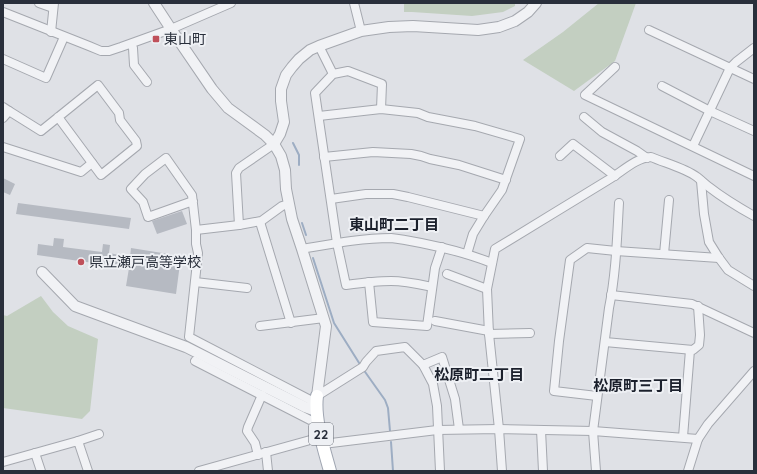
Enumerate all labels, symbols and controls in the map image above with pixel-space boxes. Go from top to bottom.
place label: 東山町 [164,30,206,48]
marker: 東山町 [151,34,161,44]
district label: 東山町二丁目 [349,215,439,234]
place label: 県立瀬戸高等学校 [89,253,201,271]
marker: 県立瀬戸高等学校 [76,257,86,267]
district label: 松原町二丁目 [434,365,524,384]
district label: 松原町三丁目 [593,376,683,395]
road number: 22 [309,423,333,445]

